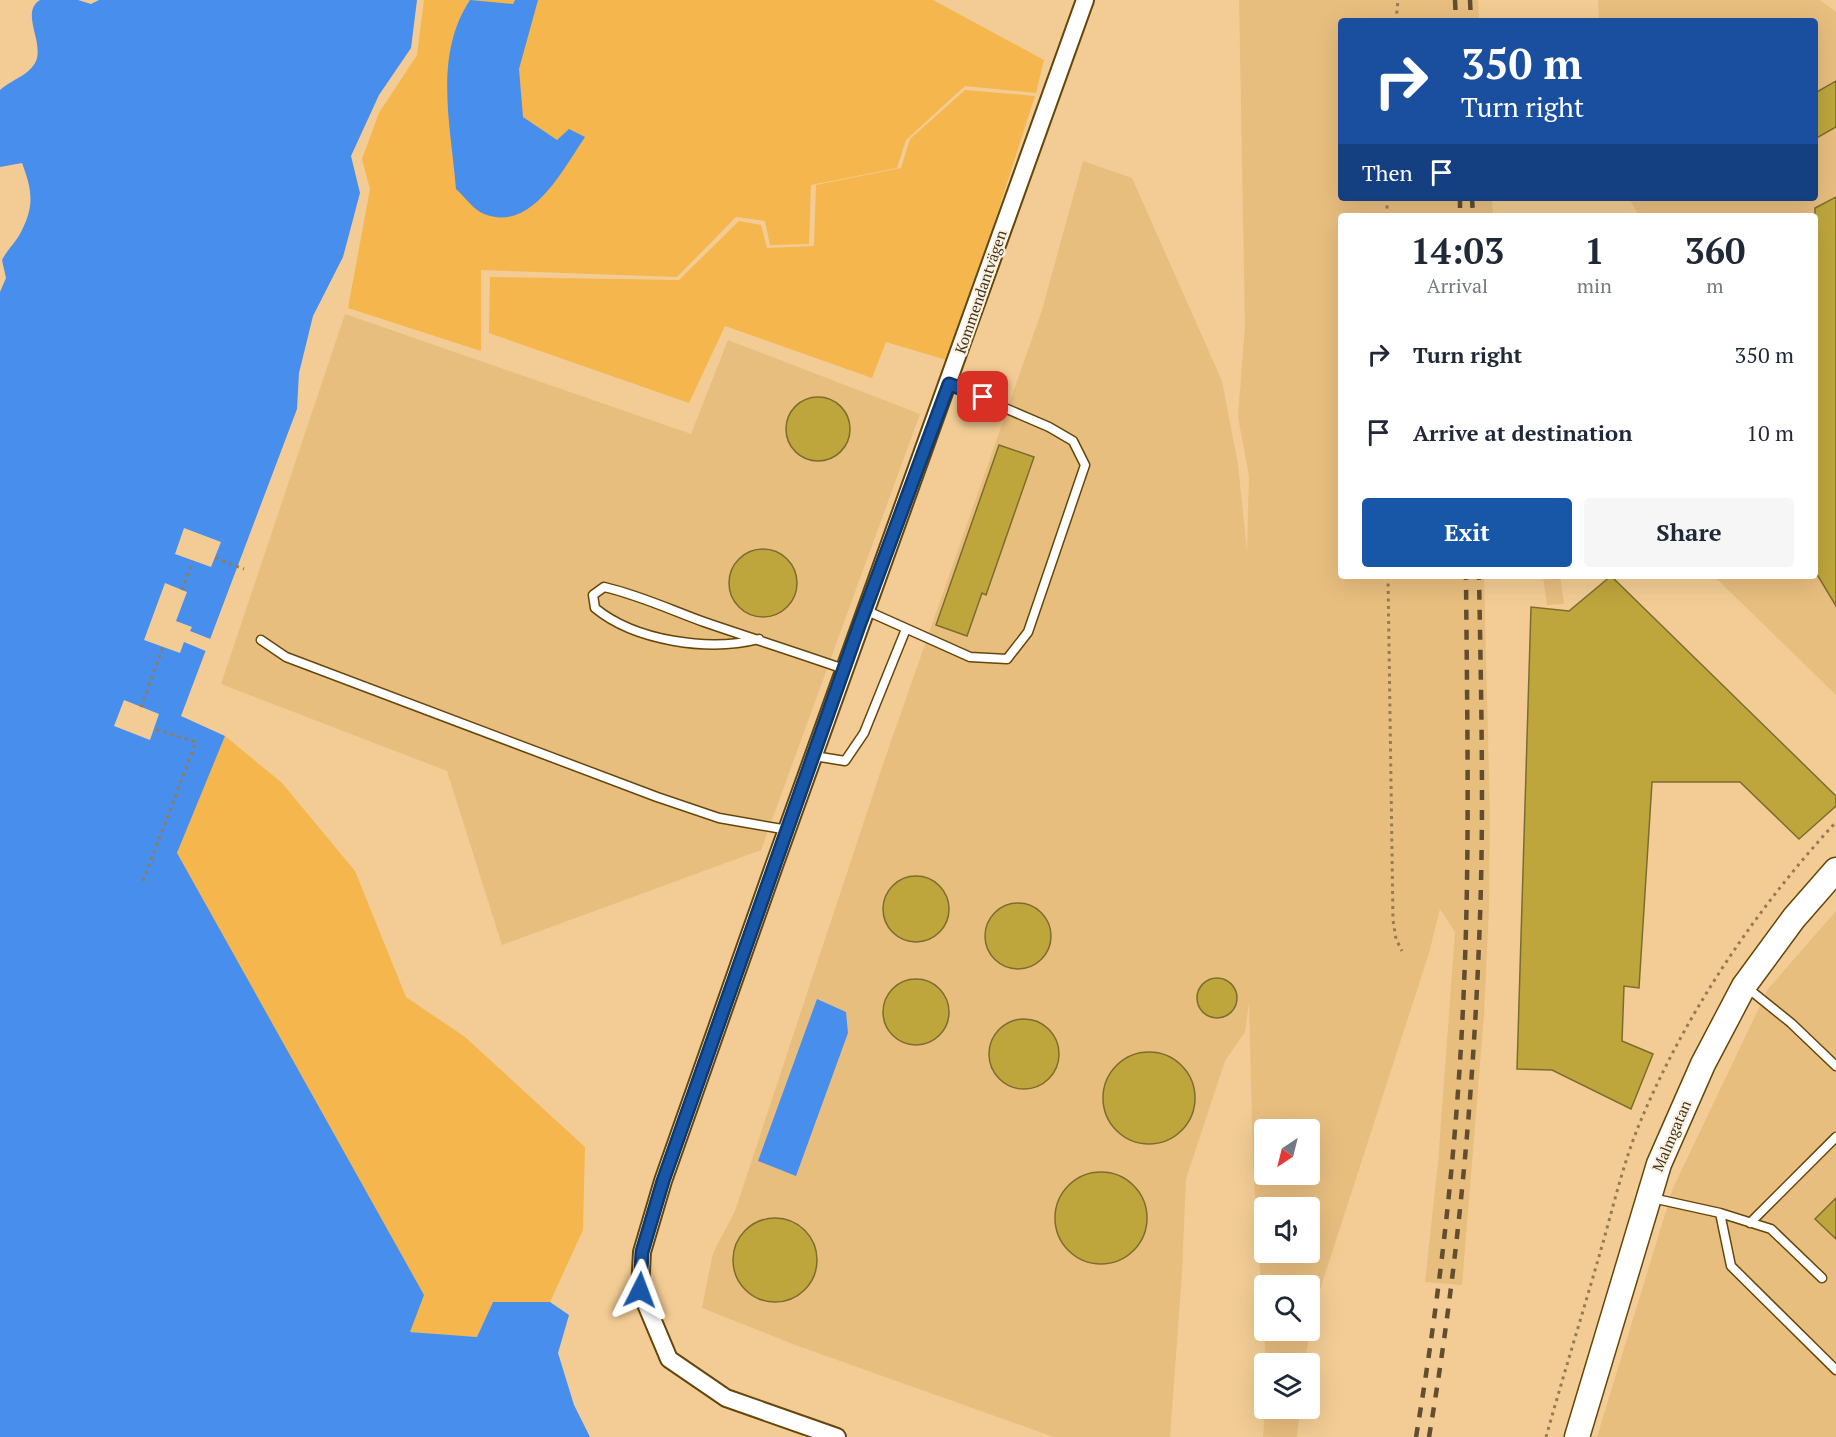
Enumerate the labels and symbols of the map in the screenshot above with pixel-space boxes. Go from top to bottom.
street label: Kommendantvägen [950,227,1011,356]
pin [957,371,1008,422]
street label: Malmgatan [1647,1097,1695,1174]
north arrow [1254,1119,1320,1185]
position arrow [608,1258,672,1322]

